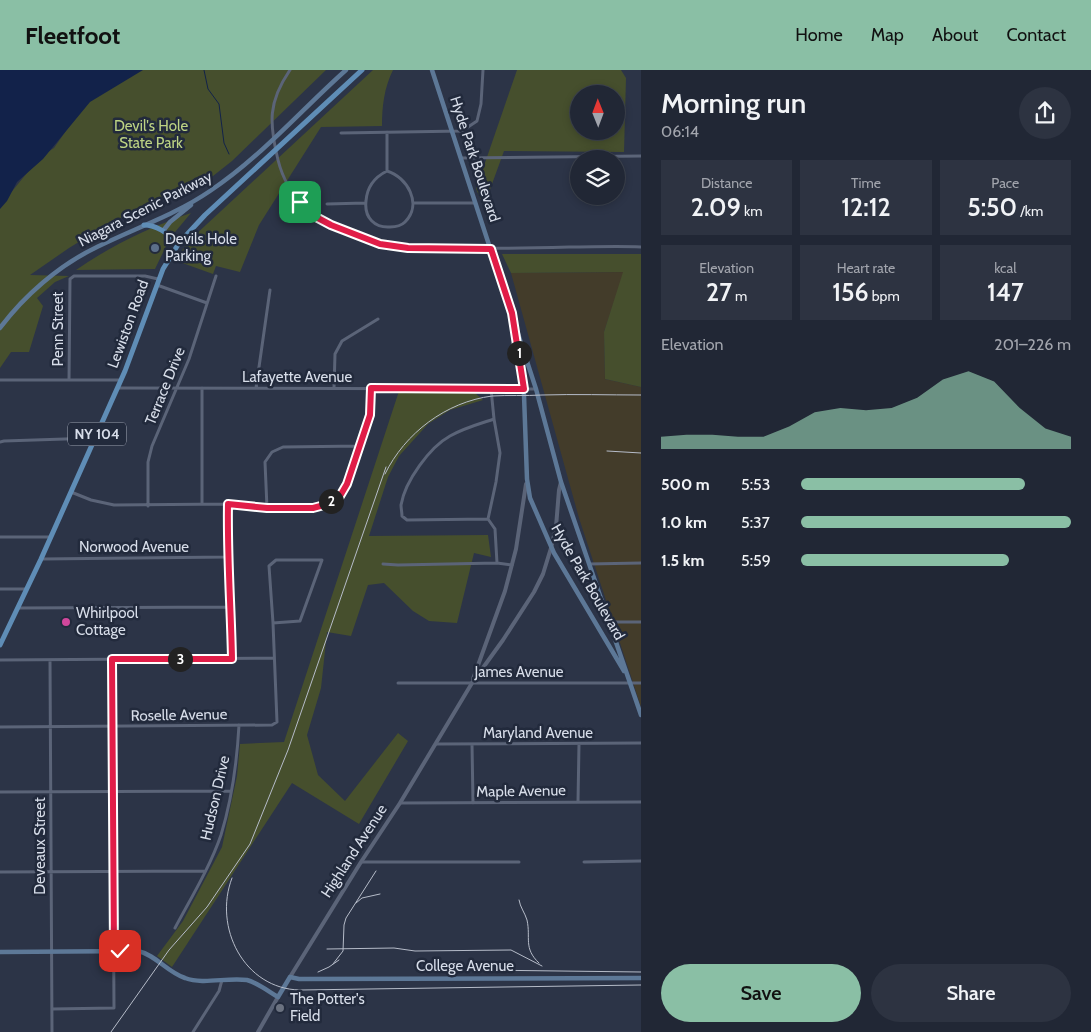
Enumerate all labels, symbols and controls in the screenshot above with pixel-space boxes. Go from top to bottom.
text: Fleetfoot [25,21,120,50]
text: Home [795,24,843,46]
text: Map [871,24,904,46]
text: About [932,24,978,46]
text: Contact [1006,24,1066,46]
north arrow [570,85,625,140]
map controls [570,85,625,205]
text: Morning run [661,86,806,120]
button: share [1019,87,1071,139]
street label: Hyde Park Boulevard [446,94,504,224]
park label: Devil's Hole State Park [114,117,188,152]
text: 06:14 [661,122,699,141]
button: layers [570,150,625,205]
street label: Niagara Scenic Parkway [75,167,215,251]
text: Distance [701,174,752,192]
text: Time [851,174,881,192]
text: Pace [991,174,1019,192]
pin [279,181,321,223]
icon: arrive [286,188,314,216]
text: 2.09 [691,192,741,222]
text: 12:12 [841,192,891,222]
text: 5:50 [967,192,1017,222]
text: km [741,202,763,220]
text: /km [1017,202,1043,220]
place label: Devils Hole Parking [165,230,237,265]
marker: Devils Hole Parking [149,242,161,254]
text: Elevation [699,259,754,277]
text: Heart rate [837,259,895,277]
text: kcal [994,259,1017,277]
street label: Lewiston Road [104,277,152,371]
text: 27 [706,277,732,307]
text: 156 [832,277,869,307]
text: 147 [987,277,1024,307]
text: m [732,287,747,305]
text: bpm [869,287,900,305]
street label: Penn Street [49,292,67,366]
text: Elevation [661,335,724,354]
text: 201–226 m [994,335,1071,354]
pin: 1 [506,340,532,366]
street label: Terrace Drive [141,344,189,428]
text: 1 [517,344,522,362]
street label: Lafayette Avenue [242,368,352,386]
road number: NY 104 [68,422,126,446]
text: 500 m [661,475,710,494]
text: 5:53 [741,475,770,494]
pin: 2 [318,488,344,514]
text: 2 [328,492,335,510]
text: 1.0 km [661,513,707,532]
text: 5:37 [741,513,770,532]
street label: Hyde Park Boulevard [547,521,629,643]
street label: Norwood Avenue [79,538,189,556]
text: 1.5 km [661,551,704,570]
text: 5:59 [741,551,771,570]
place label: Whirlpool Cottage [76,604,139,639]
marker: Whirlpool Cottage [60,616,72,628]
pin: 3 [168,646,192,672]
text: 3 [177,650,184,668]
street label: James Avenue [474,663,564,681]
street label: Roselle Avenue [131,705,228,725]
street label: Maryland Avenue [483,724,593,742]
street label: Hudson Drive [197,754,234,842]
street label: Maple Avenue [476,781,566,801]
street label: Deveaux Street [31,797,49,895]
street label: Highland Avenue [317,801,391,901]
pin [99,930,141,972]
icon: check [106,937,134,965]
street label: College Avenue [416,957,514,975]
button: Save [661,964,861,1022]
button: Share [871,964,1071,1022]
place label: The Potter's Field [290,990,365,1025]
marker: The Potter's Field [274,1002,286,1014]

